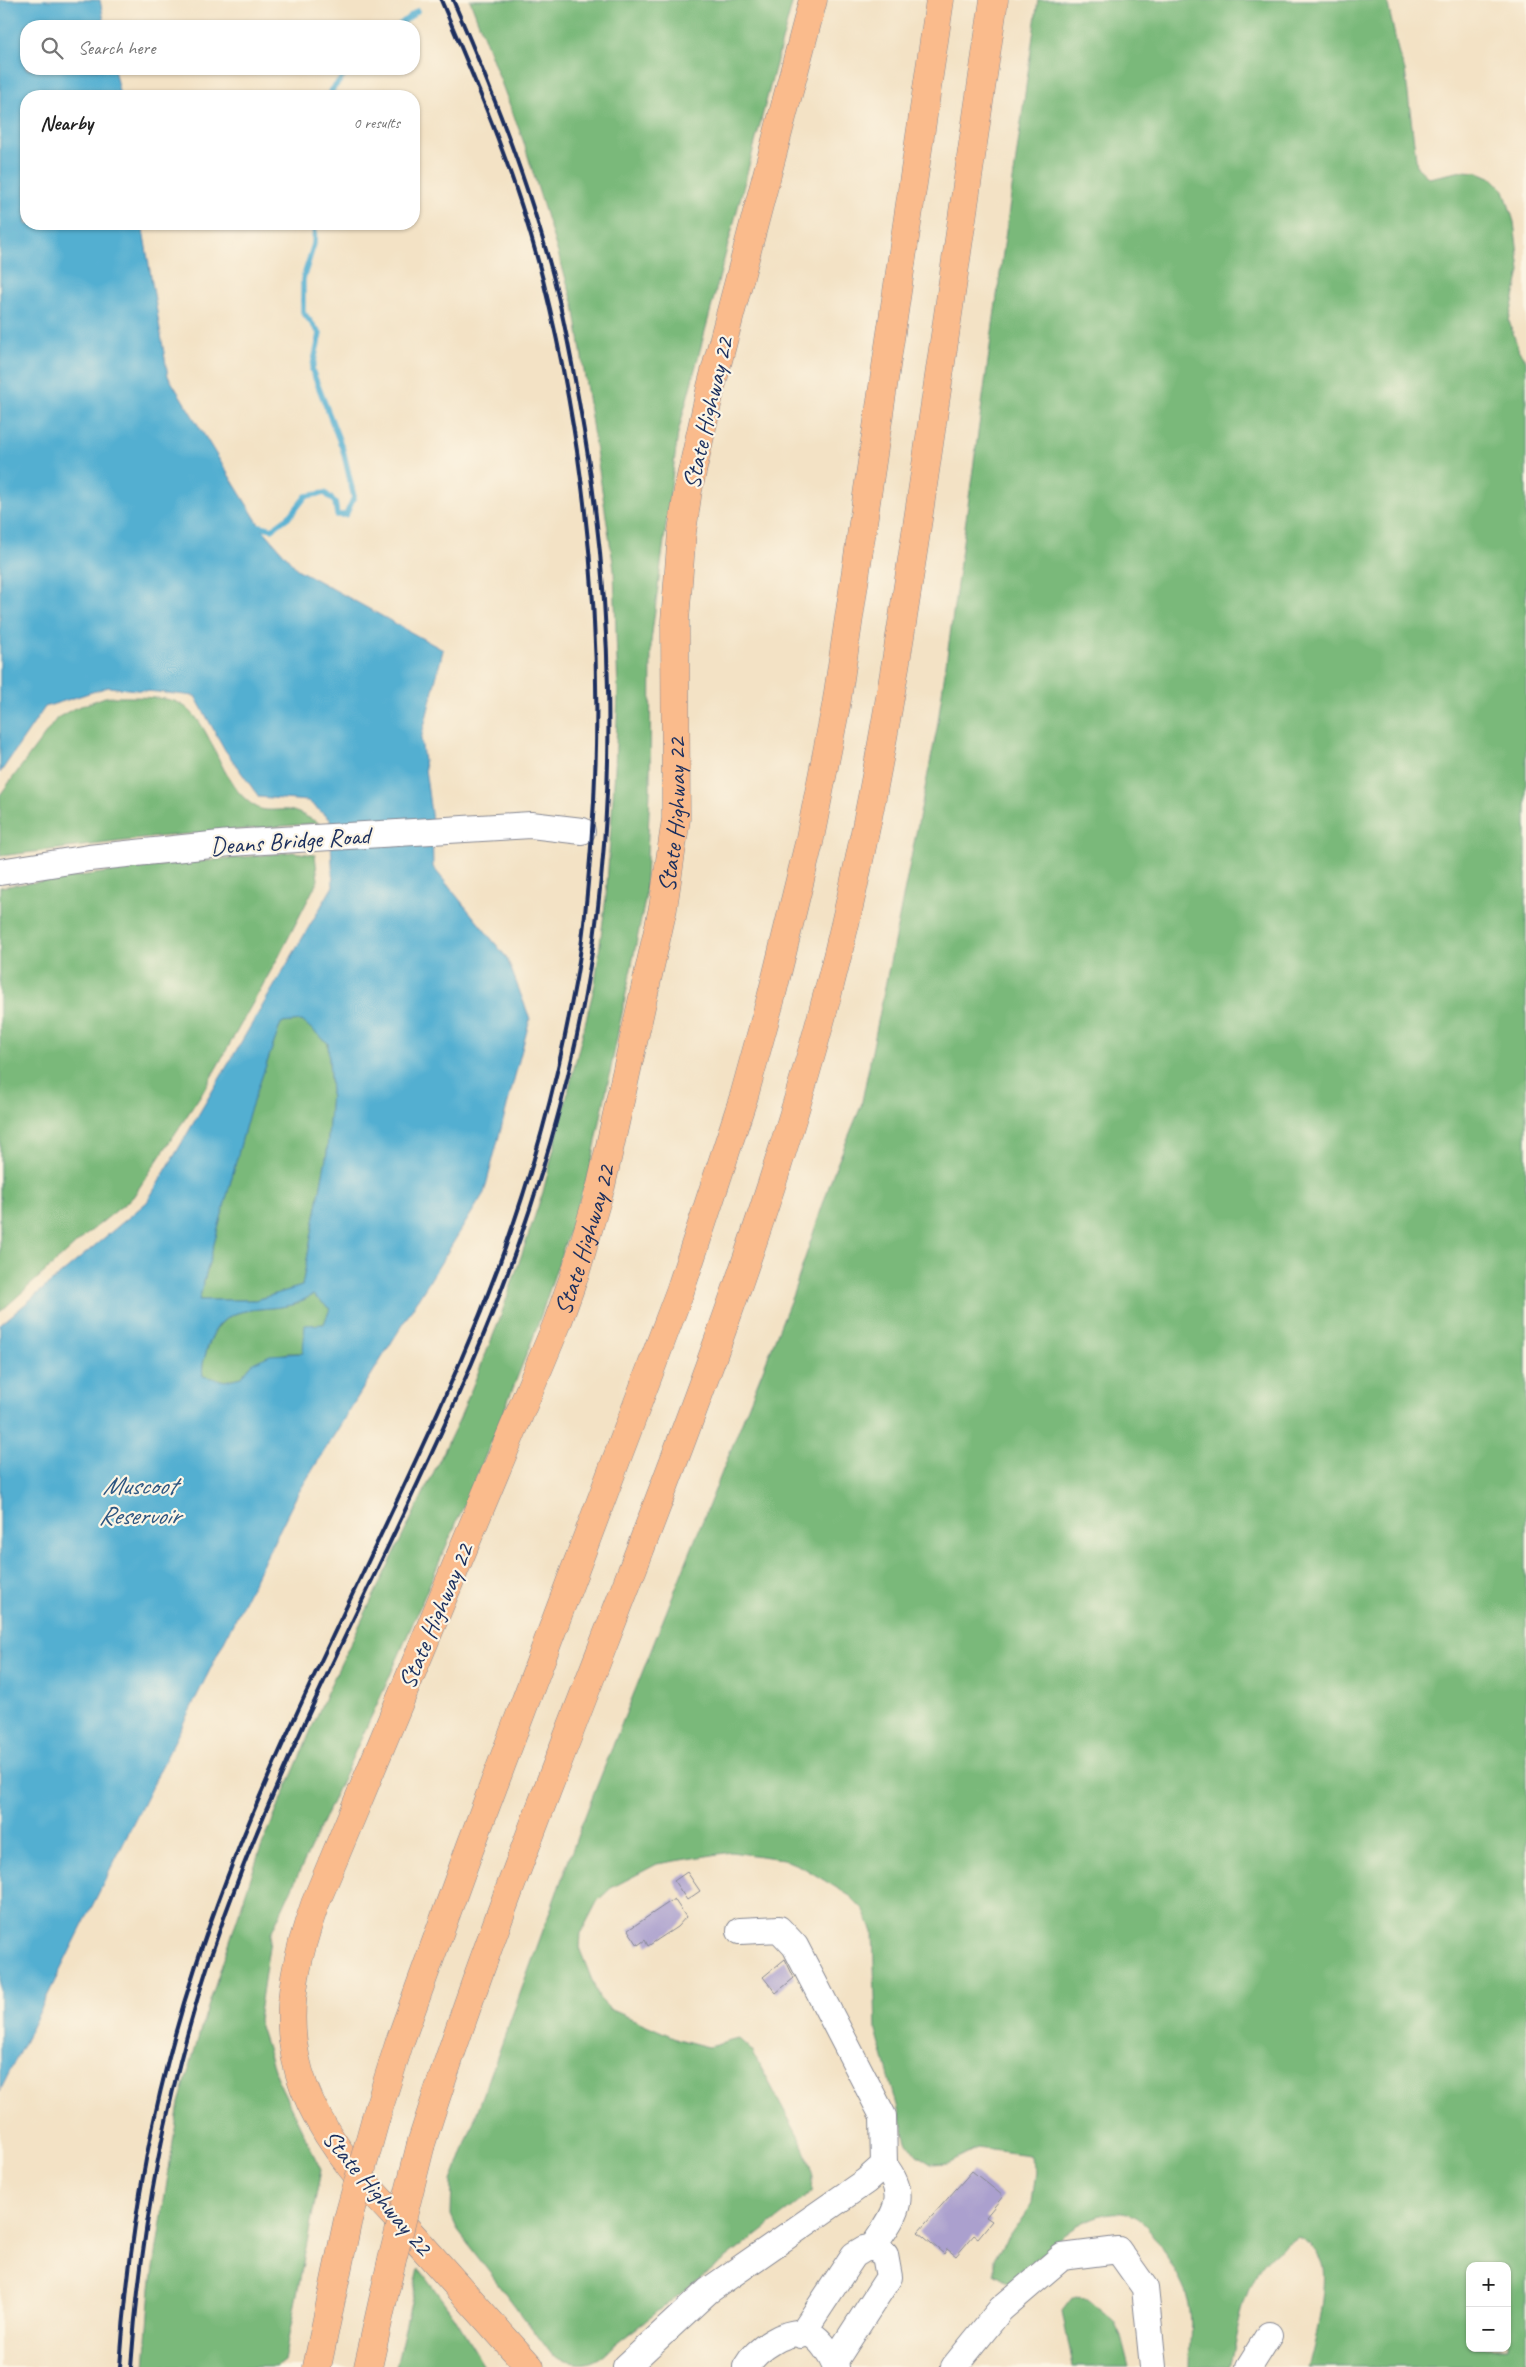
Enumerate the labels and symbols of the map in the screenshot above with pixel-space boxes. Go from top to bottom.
street label: State Highway 22 [675,333,741,492]
street label: State Highway 22 [651,736,693,894]
street label: Deans Bridge Road [209,819,374,863]
street label: State Highway 22 [547,1161,623,1319]
water label: Muscoot Reservoir [99,1469,184,1532]
street label: State Highway 22 [391,1537,482,1694]
street label: State Highway 22 [315,2123,440,2263]

